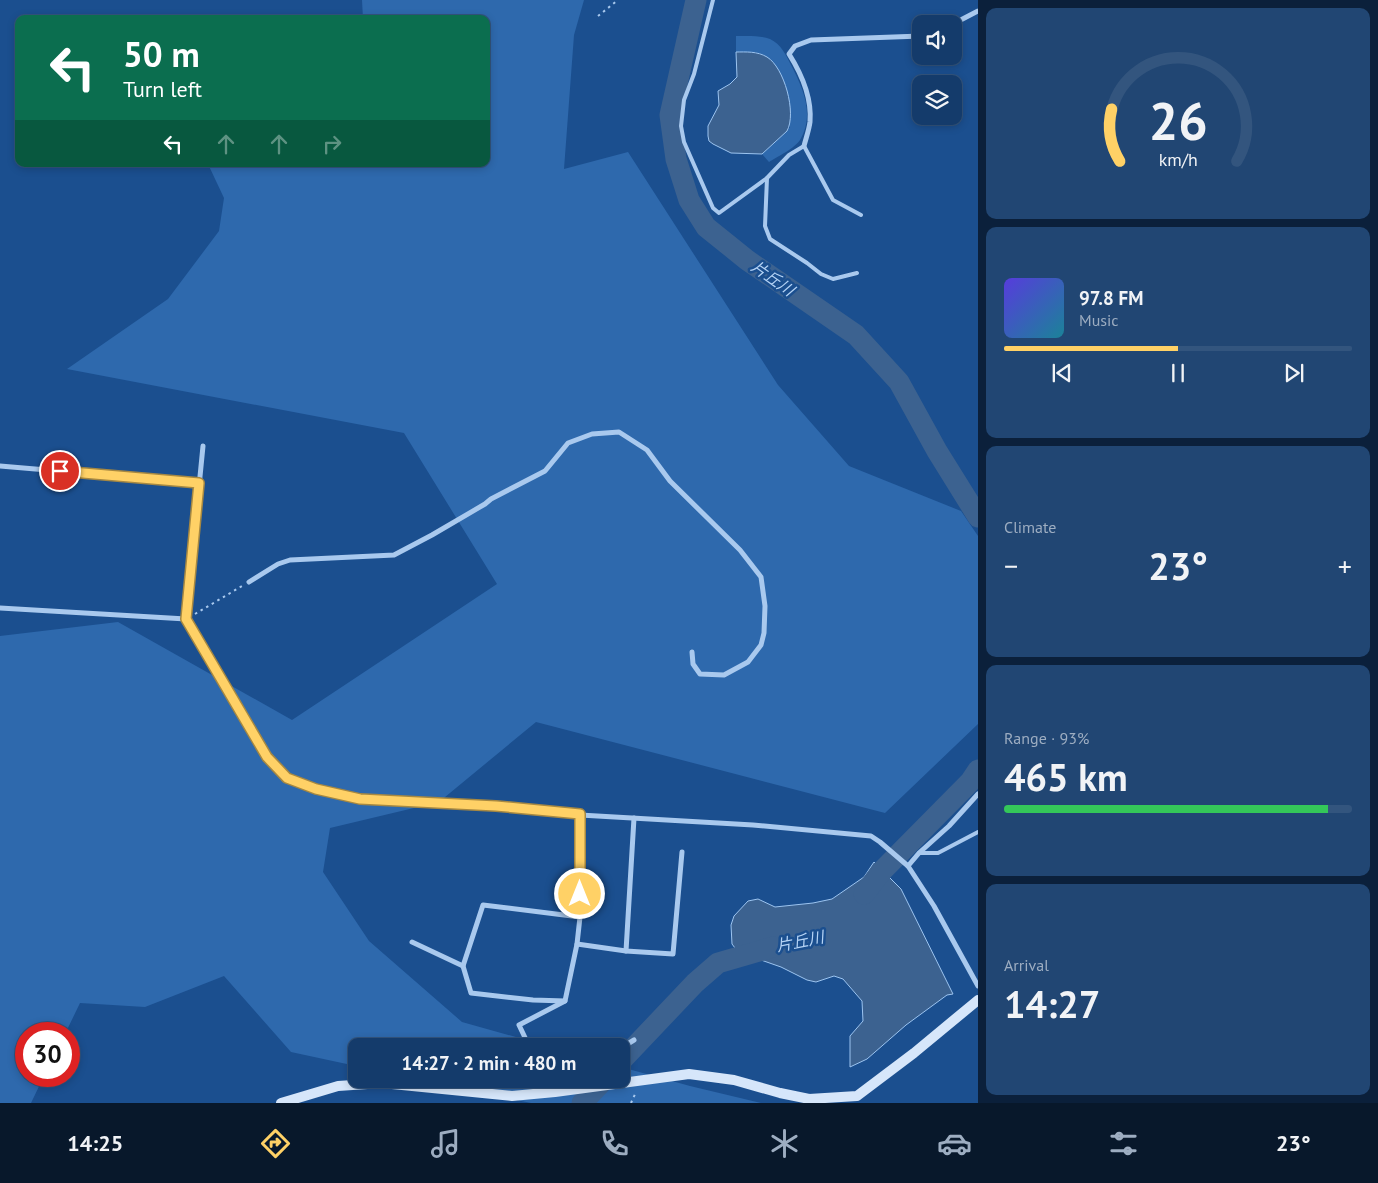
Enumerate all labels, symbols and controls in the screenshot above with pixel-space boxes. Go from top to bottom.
map controls [912,15,962,125]
button: sound [912,15,962,65]
text: 50 m [123,31,200,77]
icon: left [40,35,105,100]
text: Turn left [123,75,202,103]
button: layers [912,75,962,125]
text: 26 [1149,87,1207,154]
icon: left [159,130,187,158]
icon: ahead [212,130,240,158]
icon: ahead [265,130,293,158]
icon: right [318,130,346,158]
text: km/h [1158,148,1198,171]
water label: 片丘川 [748,256,800,301]
text: 97.8 FM [1079,286,1143,310]
text: Music [1079,310,1119,330]
icon: previous [1048,359,1076,387]
icon: pause [1164,359,1192,387]
icon: next [1280,359,1308,387]
pin [39,450,81,492]
icon: arrive [46,457,74,485]
text: Climate [1004,517,1056,537]
text: 23° [1148,541,1208,590]
text: − [1004,547,1018,584]
text: + [1338,547,1352,584]
text: Range · 93% [1004,728,1089,748]
text: 465 km [1004,752,1128,801]
position arrow [553,867,605,919]
water label: 片丘川 [775,926,827,955]
text: Arrival [1004,955,1049,975]
text: 14:27 [1004,979,1100,1028]
speed limit sign: 30 [15,1022,80,1087]
text: 14:27 · 2 min · 480 m [402,1051,576,1075]
icon: directions [258,1126,293,1161]
icon: music [428,1126,463,1161]
icon: phone [597,1126,632,1161]
icon: climate [767,1126,802,1161]
icon: car [937,1126,972,1161]
icon: filters [1106,1126,1141,1161]
text: 14:25 [67,1129,123,1157]
text: 23° [1276,1129,1311,1157]

